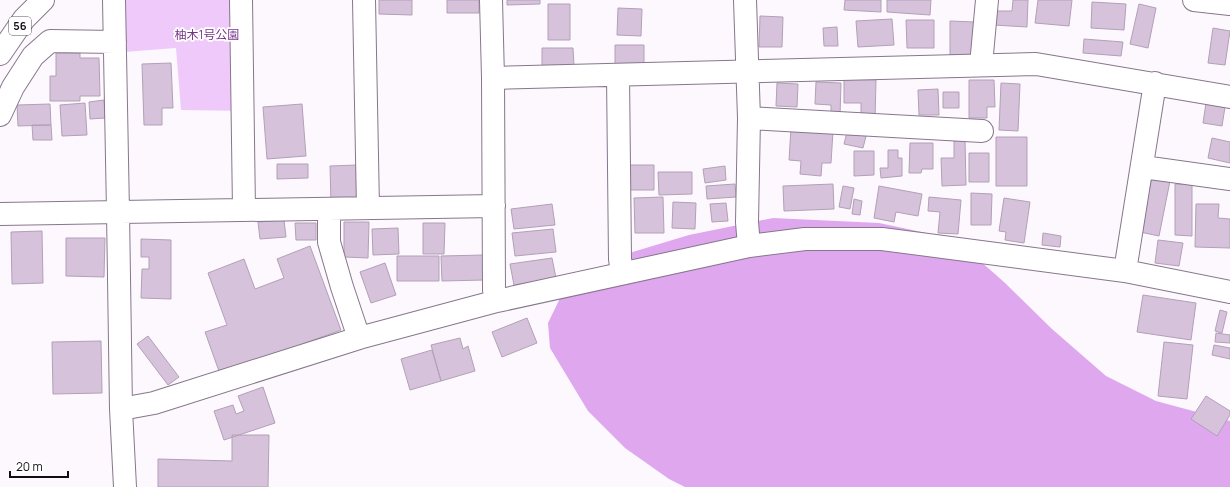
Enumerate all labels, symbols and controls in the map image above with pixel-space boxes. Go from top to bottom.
road number: 56 [9,17,31,35]
park label: 柚木1号公園 [175,26,239,43]
scale bar [10,453,68,479]
text: 20 m [16,458,43,475]

